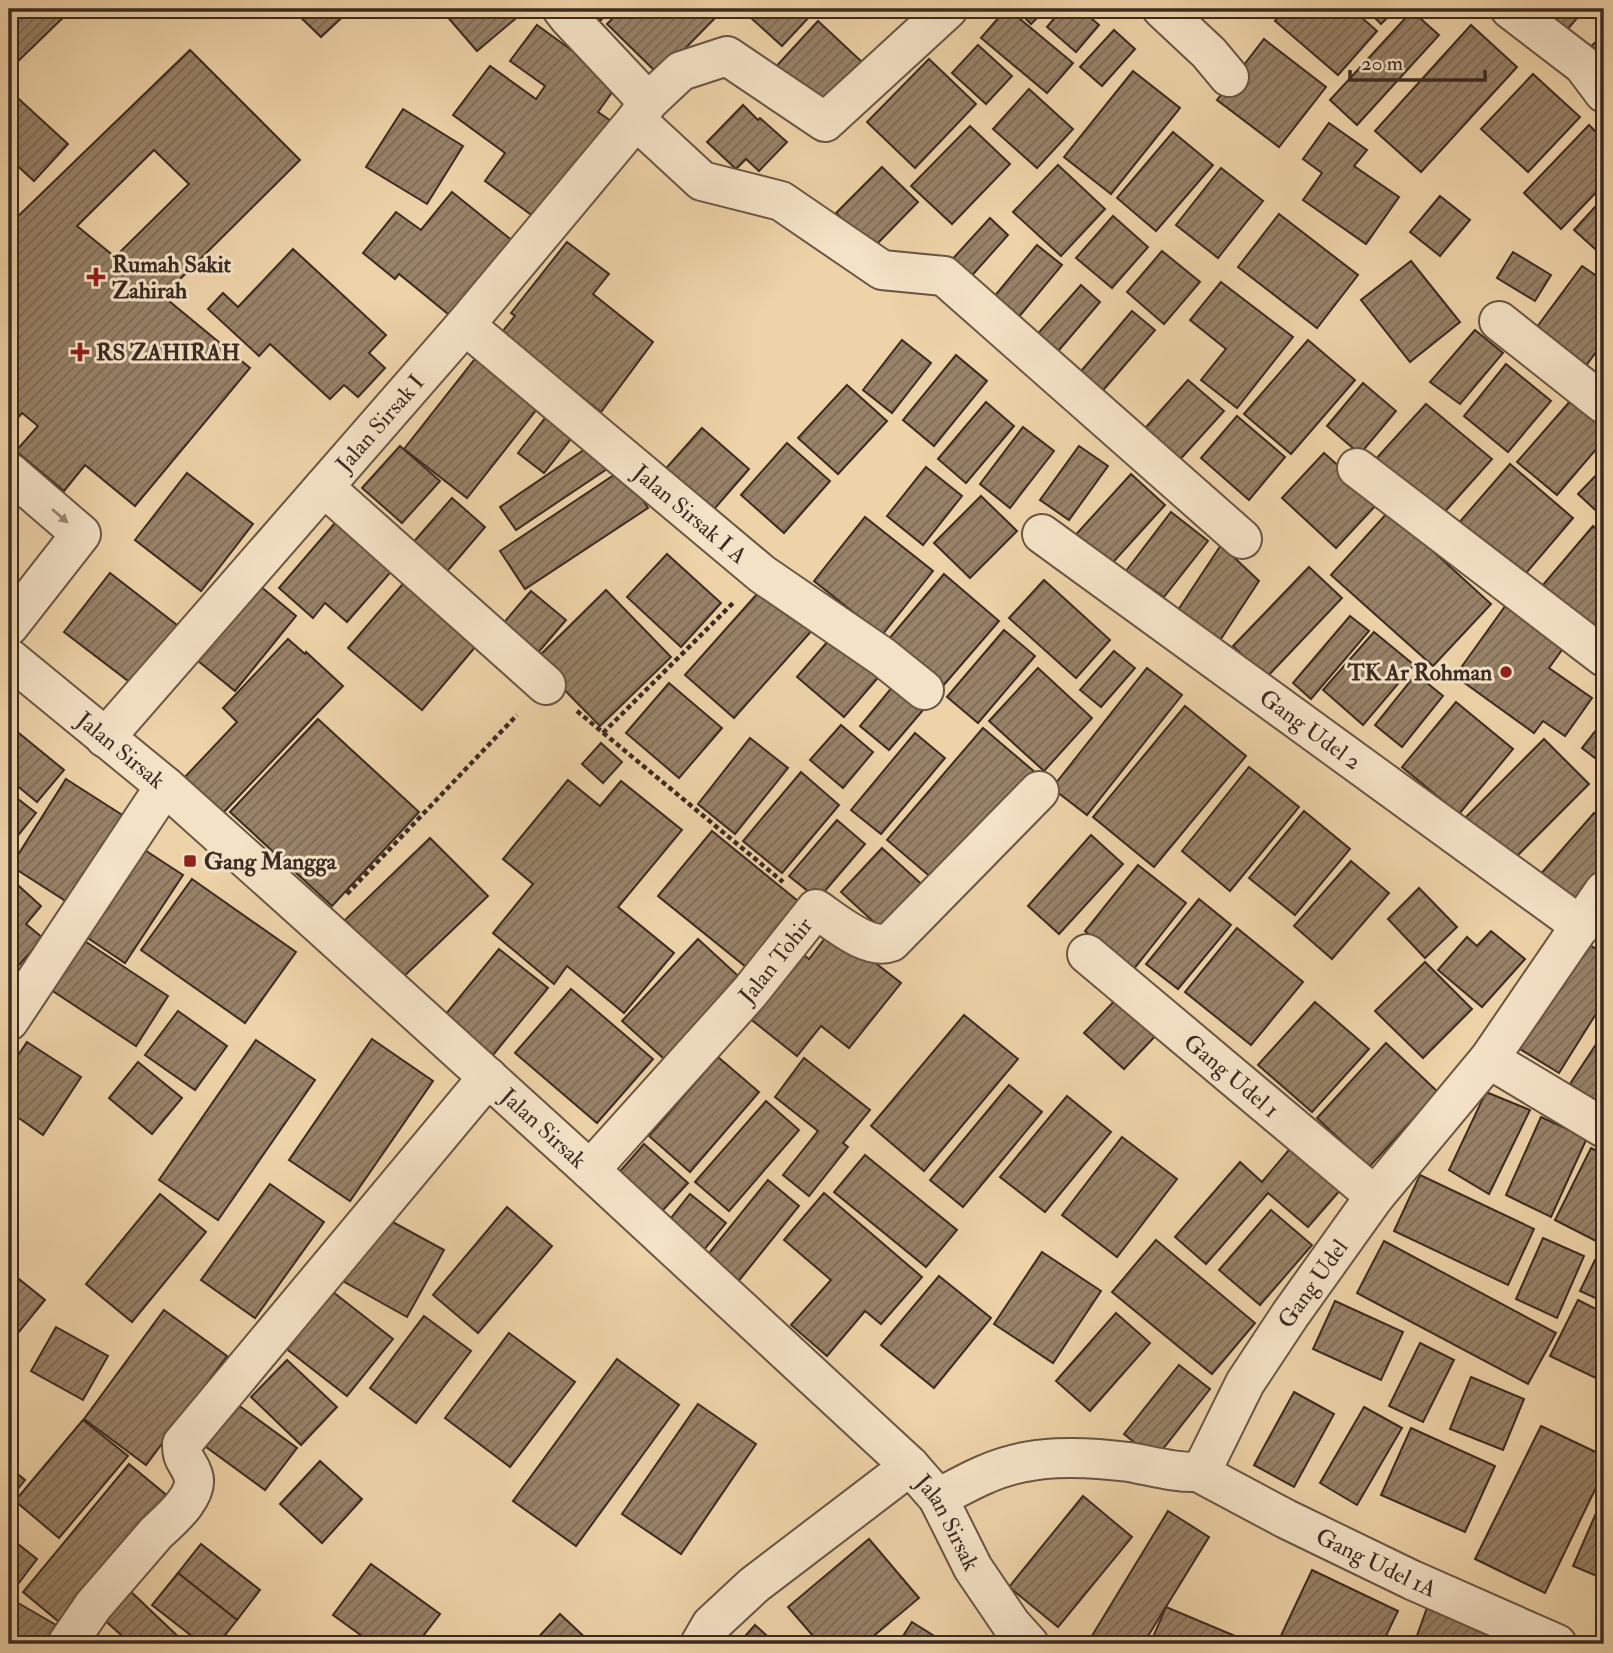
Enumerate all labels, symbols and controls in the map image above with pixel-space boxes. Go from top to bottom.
scale bar [1350,38,1485,82]
text: 20 m [1361,50,1403,77]
place label: Rumah Sakit Zahirah [112,250,232,305]
marker: Rumah Sakit Zahirah [86,267,106,287]
place label: RS ZAHIRAH [96,338,240,367]
marker: RS ZAHIRAH [70,342,90,362]
street label: Jalan Sirsak I [329,368,430,479]
street label: Jalan Sirsak I A [627,457,753,570]
one-way arrow [51,508,69,524]
place label: TK Ar Rohman [1347,658,1492,687]
marker: TK Ar Rohman [1498,664,1514,680]
street label: Gang Udel 2 [1254,683,1367,776]
street label: Jalan Sirsak [70,704,171,795]
place label: Gang Mangga [204,847,338,877]
marker: Gang Mangga [182,853,198,869]
street label: Jalan Tohir [732,911,819,1010]
street label: Gang Udel 1 [1178,1027,1285,1124]
street label: Jalan Sirsak [494,1081,593,1174]
street label: Gang Udel [1271,1233,1354,1333]
street label: Jalan Sirsak [909,1467,986,1575]
street label: Gang Udel 1A [1311,1521,1441,1604]

